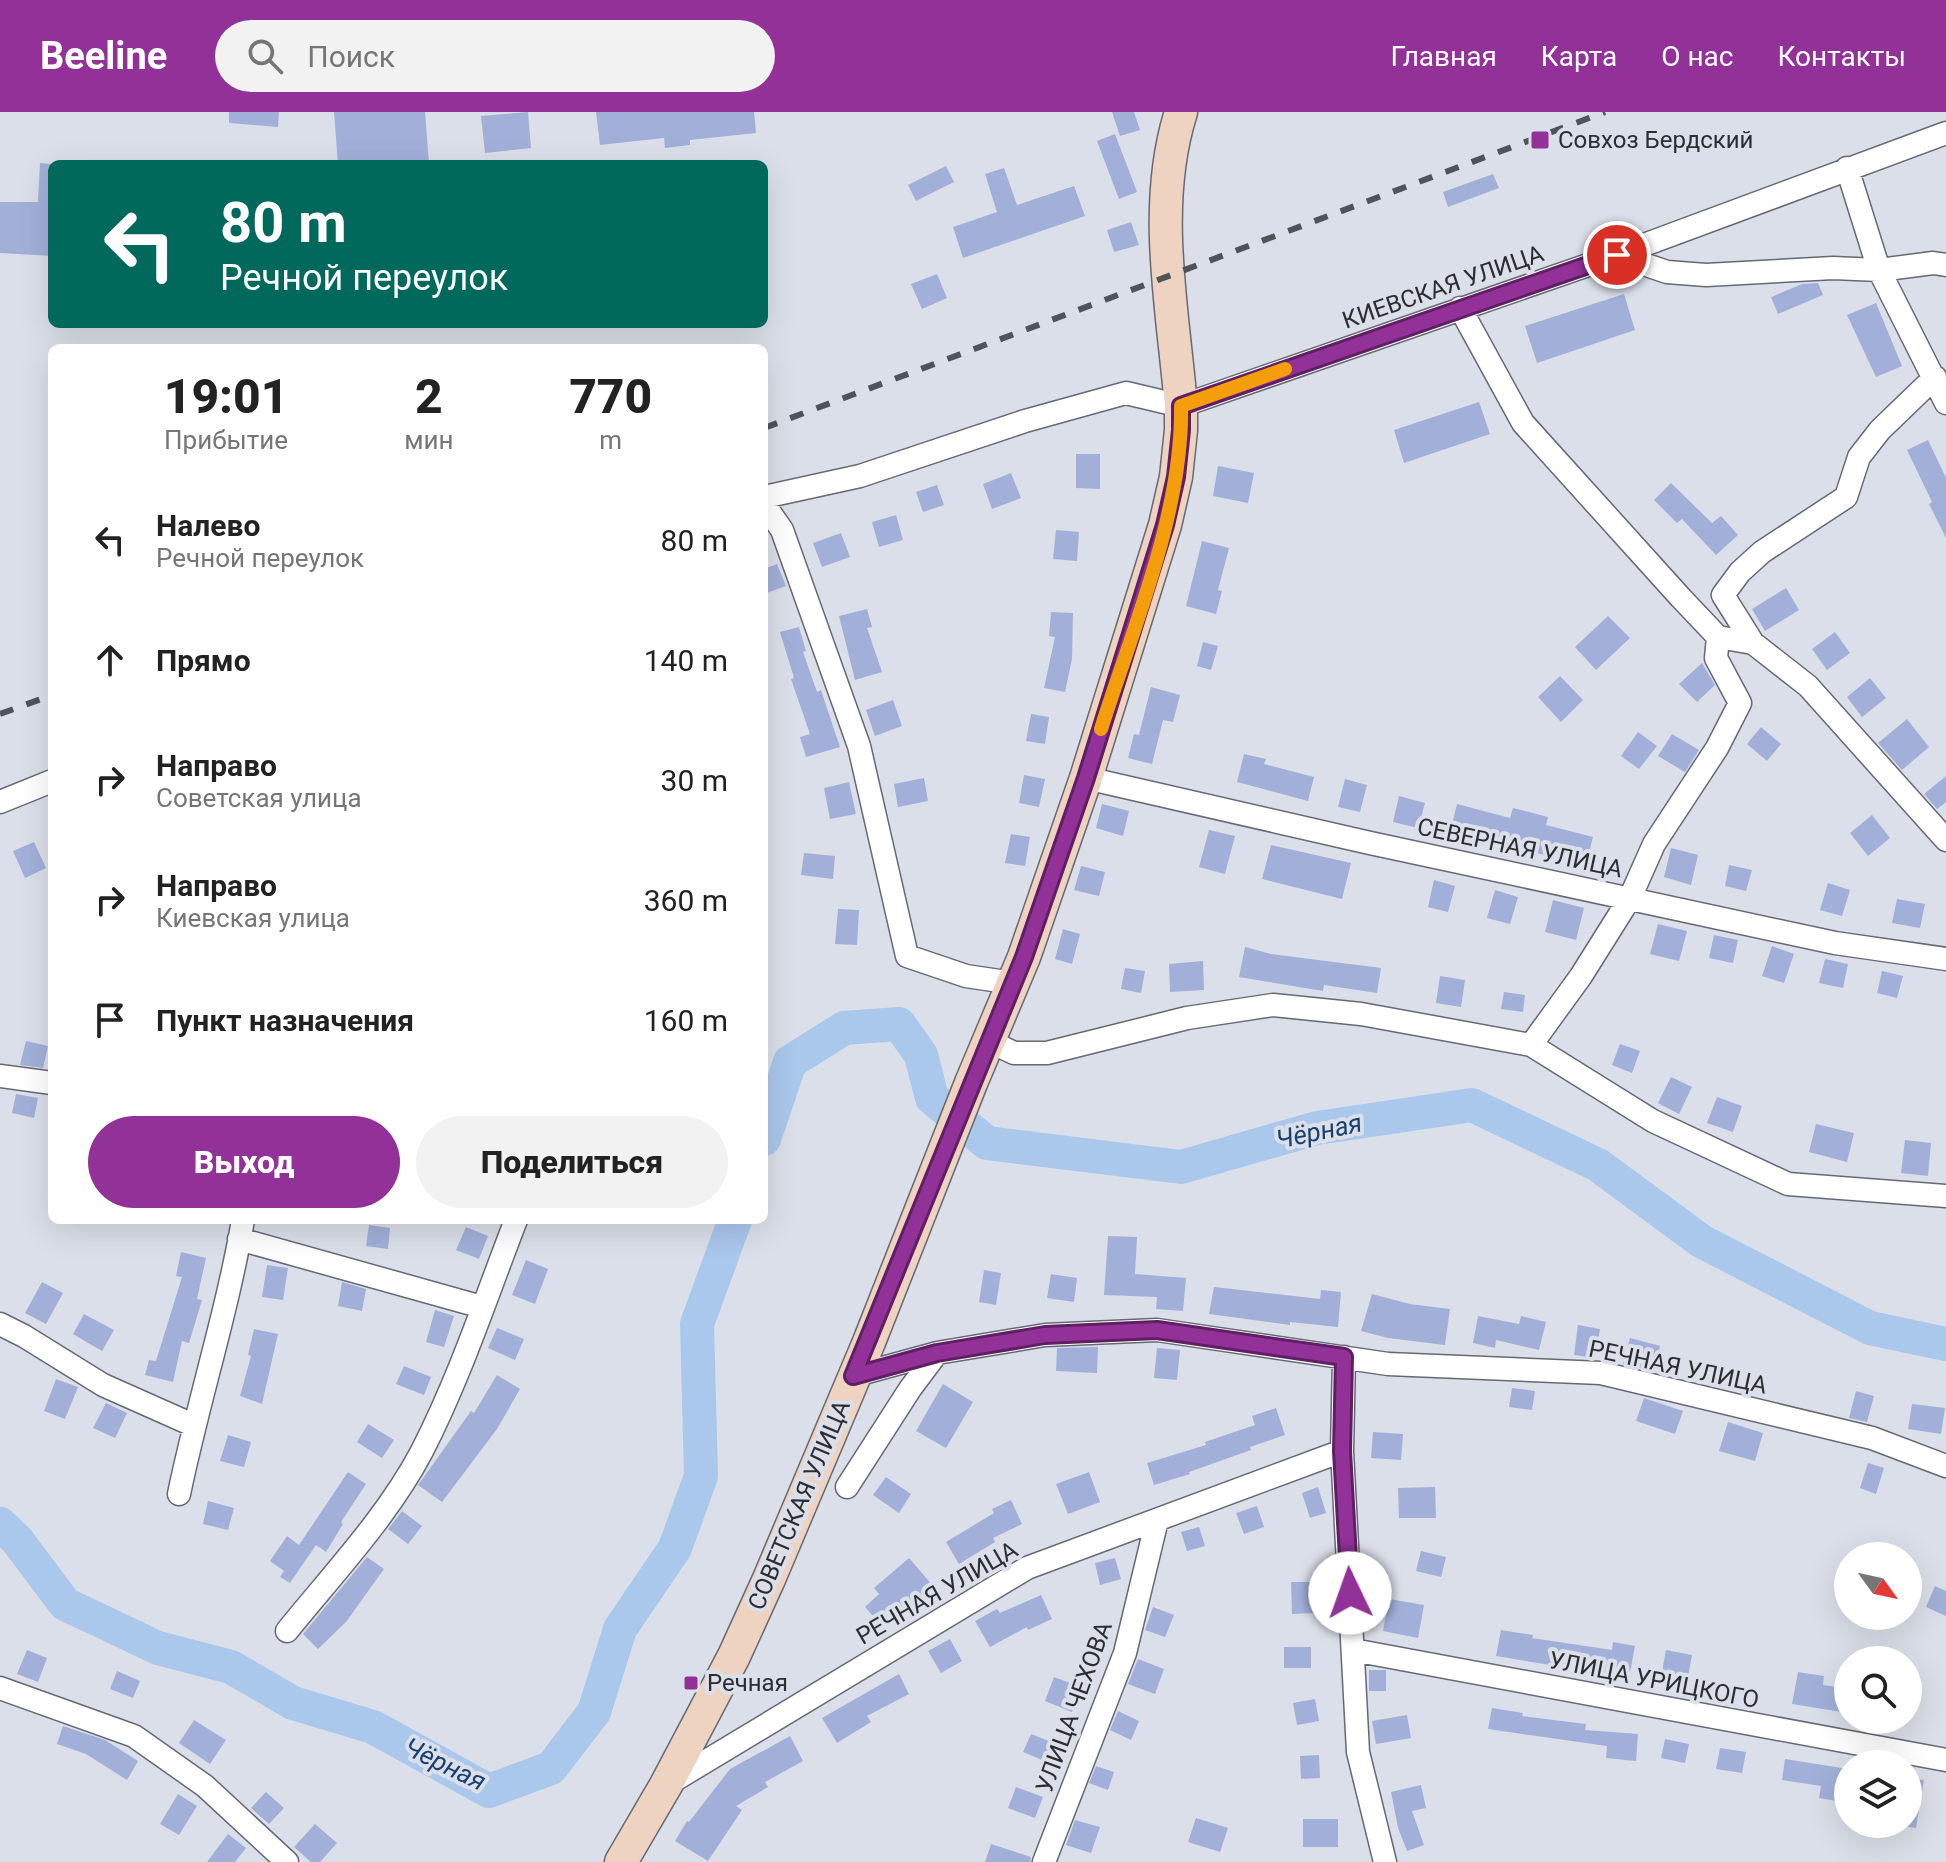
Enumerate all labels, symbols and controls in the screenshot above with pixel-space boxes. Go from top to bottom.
search box [215,20,775,92]
text: Beeline [40,34,167,78]
icon: search [243,34,287,78]
text: Поиск [307,39,395,74]
text: Главная [1390,40,1497,73]
text: Карта [1541,40,1617,73]
text: О нас [1661,40,1733,73]
text: Контакты [1777,40,1906,73]
place label: Совхоз Бердский [1558,126,1753,154]
marker: Совхоз Бердский [1529,129,1551,151]
text: 80 m [220,190,347,256]
icon: left [88,192,192,296]
pin [1583,221,1651,289]
icon: arrive [1595,233,1639,277]
street label: КИЕВСКАЯ УЛИЦА [1339,239,1548,335]
text: Речной переулок [220,257,508,299]
text: 19:01 [164,368,288,425]
text: 2 [415,368,443,425]
text: 770 [569,368,652,425]
text: Прибытие [164,425,288,455]
text: мин [404,425,453,455]
text: m [599,425,622,455]
text: Налево [156,508,260,543]
icon: left [88,518,132,562]
text: 80 m [661,523,728,558]
text: Речной переулок [156,543,364,573]
icon: ahead [88,638,132,682]
text: Прямо [156,643,251,678]
text: 140 m [644,643,728,678]
text: Направо [156,748,277,783]
icon: right [88,758,132,802]
text: 30 m [661,763,728,798]
text: Советская улица [156,783,362,813]
street label: СЕВЕРНАЯ УЛИЦА [1415,813,1626,884]
text: Направо [156,868,277,903]
icon: right [88,878,132,922]
text: 360 m [644,883,728,918]
text: Киевская улица [156,903,350,933]
icon: arrive [88,998,132,1042]
text: Пункт назначения [156,1003,414,1038]
text: 160 m [644,1003,728,1038]
water label: Чёрная [1273,1107,1365,1155]
button: Выход [88,1116,400,1208]
button: Поделиться [416,1116,728,1208]
street label: РЕЧНАЯ УЛИЦА [1586,1334,1770,1400]
street label: СОВЕТСКАЯ УЛИЦА [742,1396,856,1614]
street label: РЕЧНАЯ УЛИЦА [851,1535,1023,1650]
north arrow [1834,1542,1922,1630]
map controls [1834,1542,1922,1838]
position arrow [1308,1551,1392,1635]
street label: УЛИЦА ЧЕХОВА [1030,1617,1118,1796]
street label: УЛИЦА УРИЦКОГО [1547,1646,1761,1714]
button: search [1834,1646,1922,1734]
place label: Речная [707,1669,788,1697]
marker: Речная [682,1674,700,1692]
water label: Чёрная [399,1731,491,1797]
button: layers [1834,1750,1922,1838]

